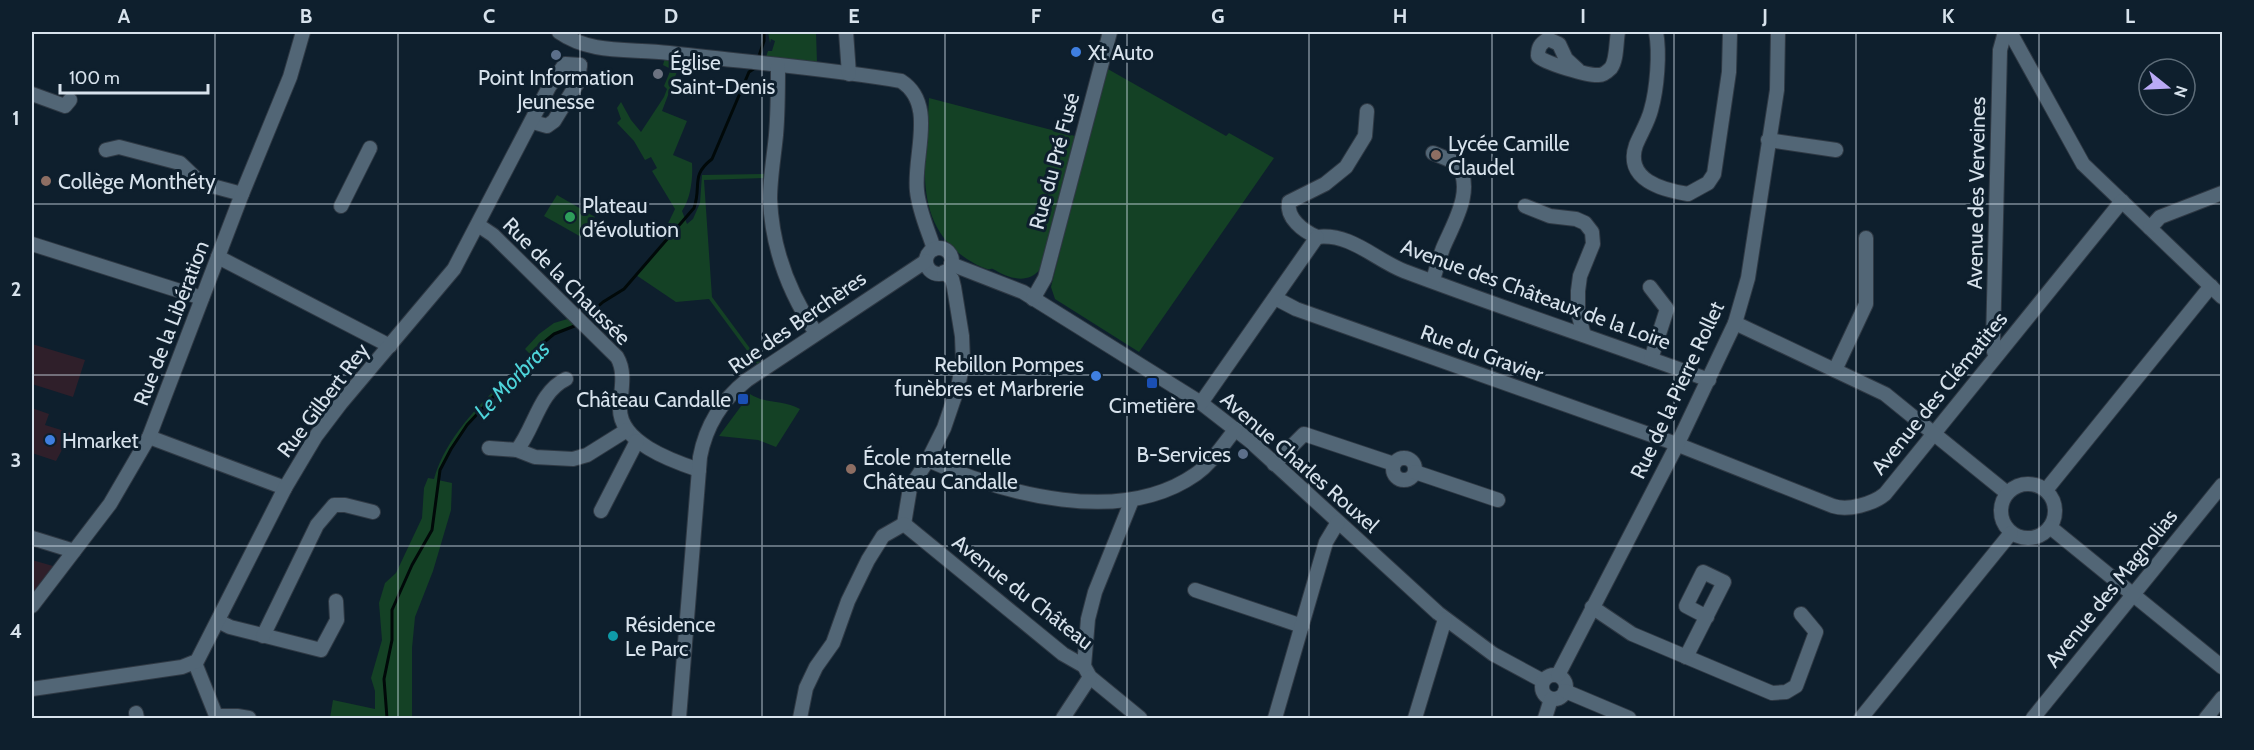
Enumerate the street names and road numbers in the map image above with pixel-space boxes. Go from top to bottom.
street label: Rue du Pré Fusé [1024,90,1084,232]
street label: Avenue des Verveines [1962,96,1990,290]
street label: Rue de la Chaussée [498,212,636,350]
street label: Avenue des Châteaux de la Loire [1398,233,1674,355]
street label: Rue de la Libération [128,237,214,409]
street label: Rue des Berchères [724,265,871,379]
street label: Rue de la Pierre Rollet [1625,297,1729,483]
street label: Avenue des Clématites [1866,306,2012,479]
street label: Rue du Gravier [1417,319,1547,387]
street label: Rue Gilbert Rey [272,338,374,462]
street label: Avenue Charles Rouxel [1216,386,1384,538]
street label: Avenue des Magnolias [2040,504,2183,672]
street label: Avenue du Château [948,529,1098,655]

